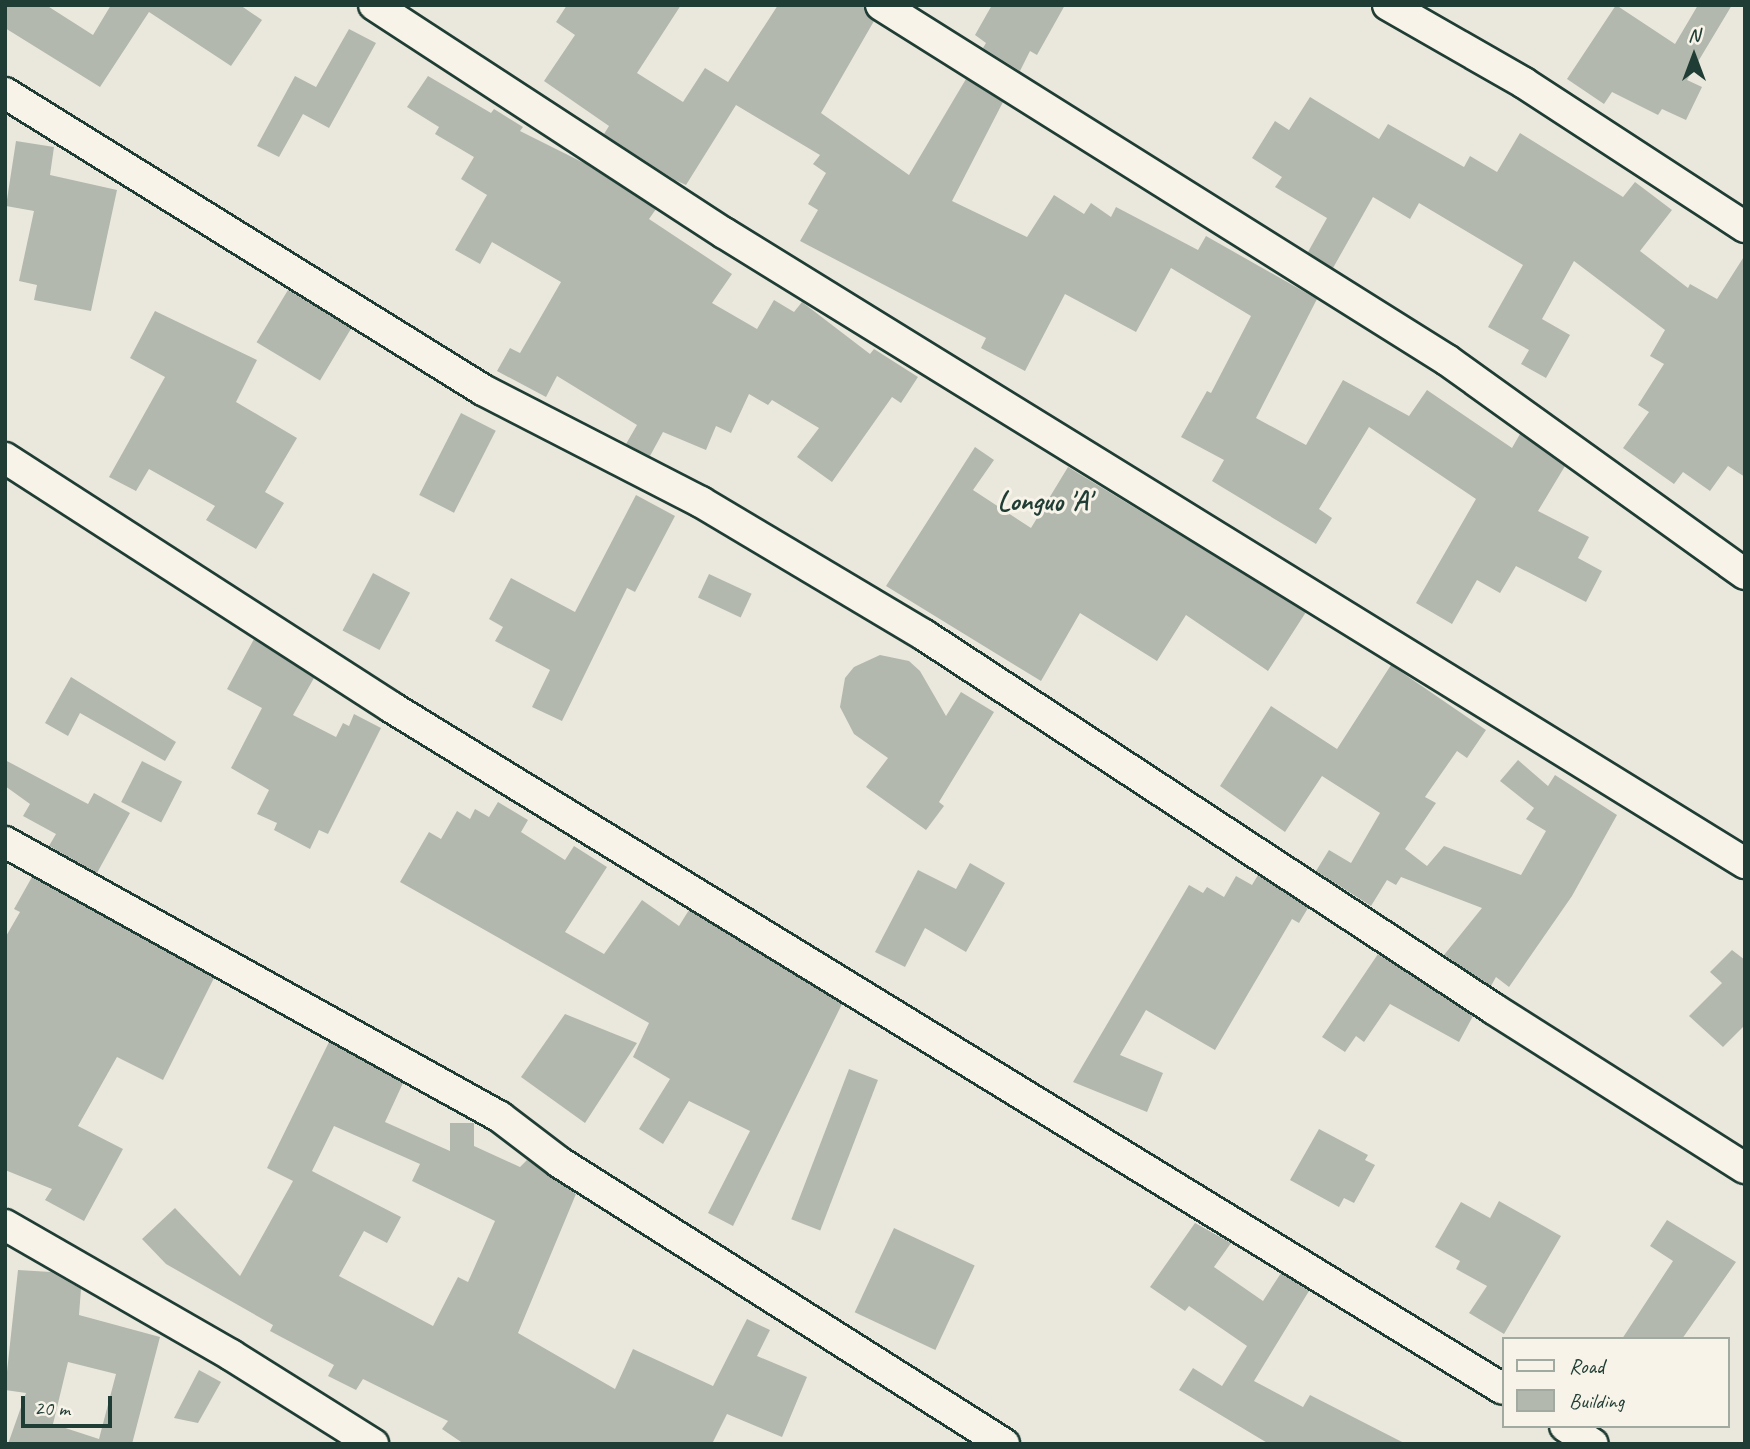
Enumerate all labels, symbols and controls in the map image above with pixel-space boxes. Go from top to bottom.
north arrow [1659,21,1729,91]
text: N [1688,23,1700,47]
district label: Longuo 'A' [997,484,1091,518]
legend [1502,1337,1729,1428]
text: Road [1569,1353,1604,1379]
scale bar [24,1382,116,1426]
text: Building [1569,1388,1624,1414]
text: 20 m [34,1395,70,1421]

